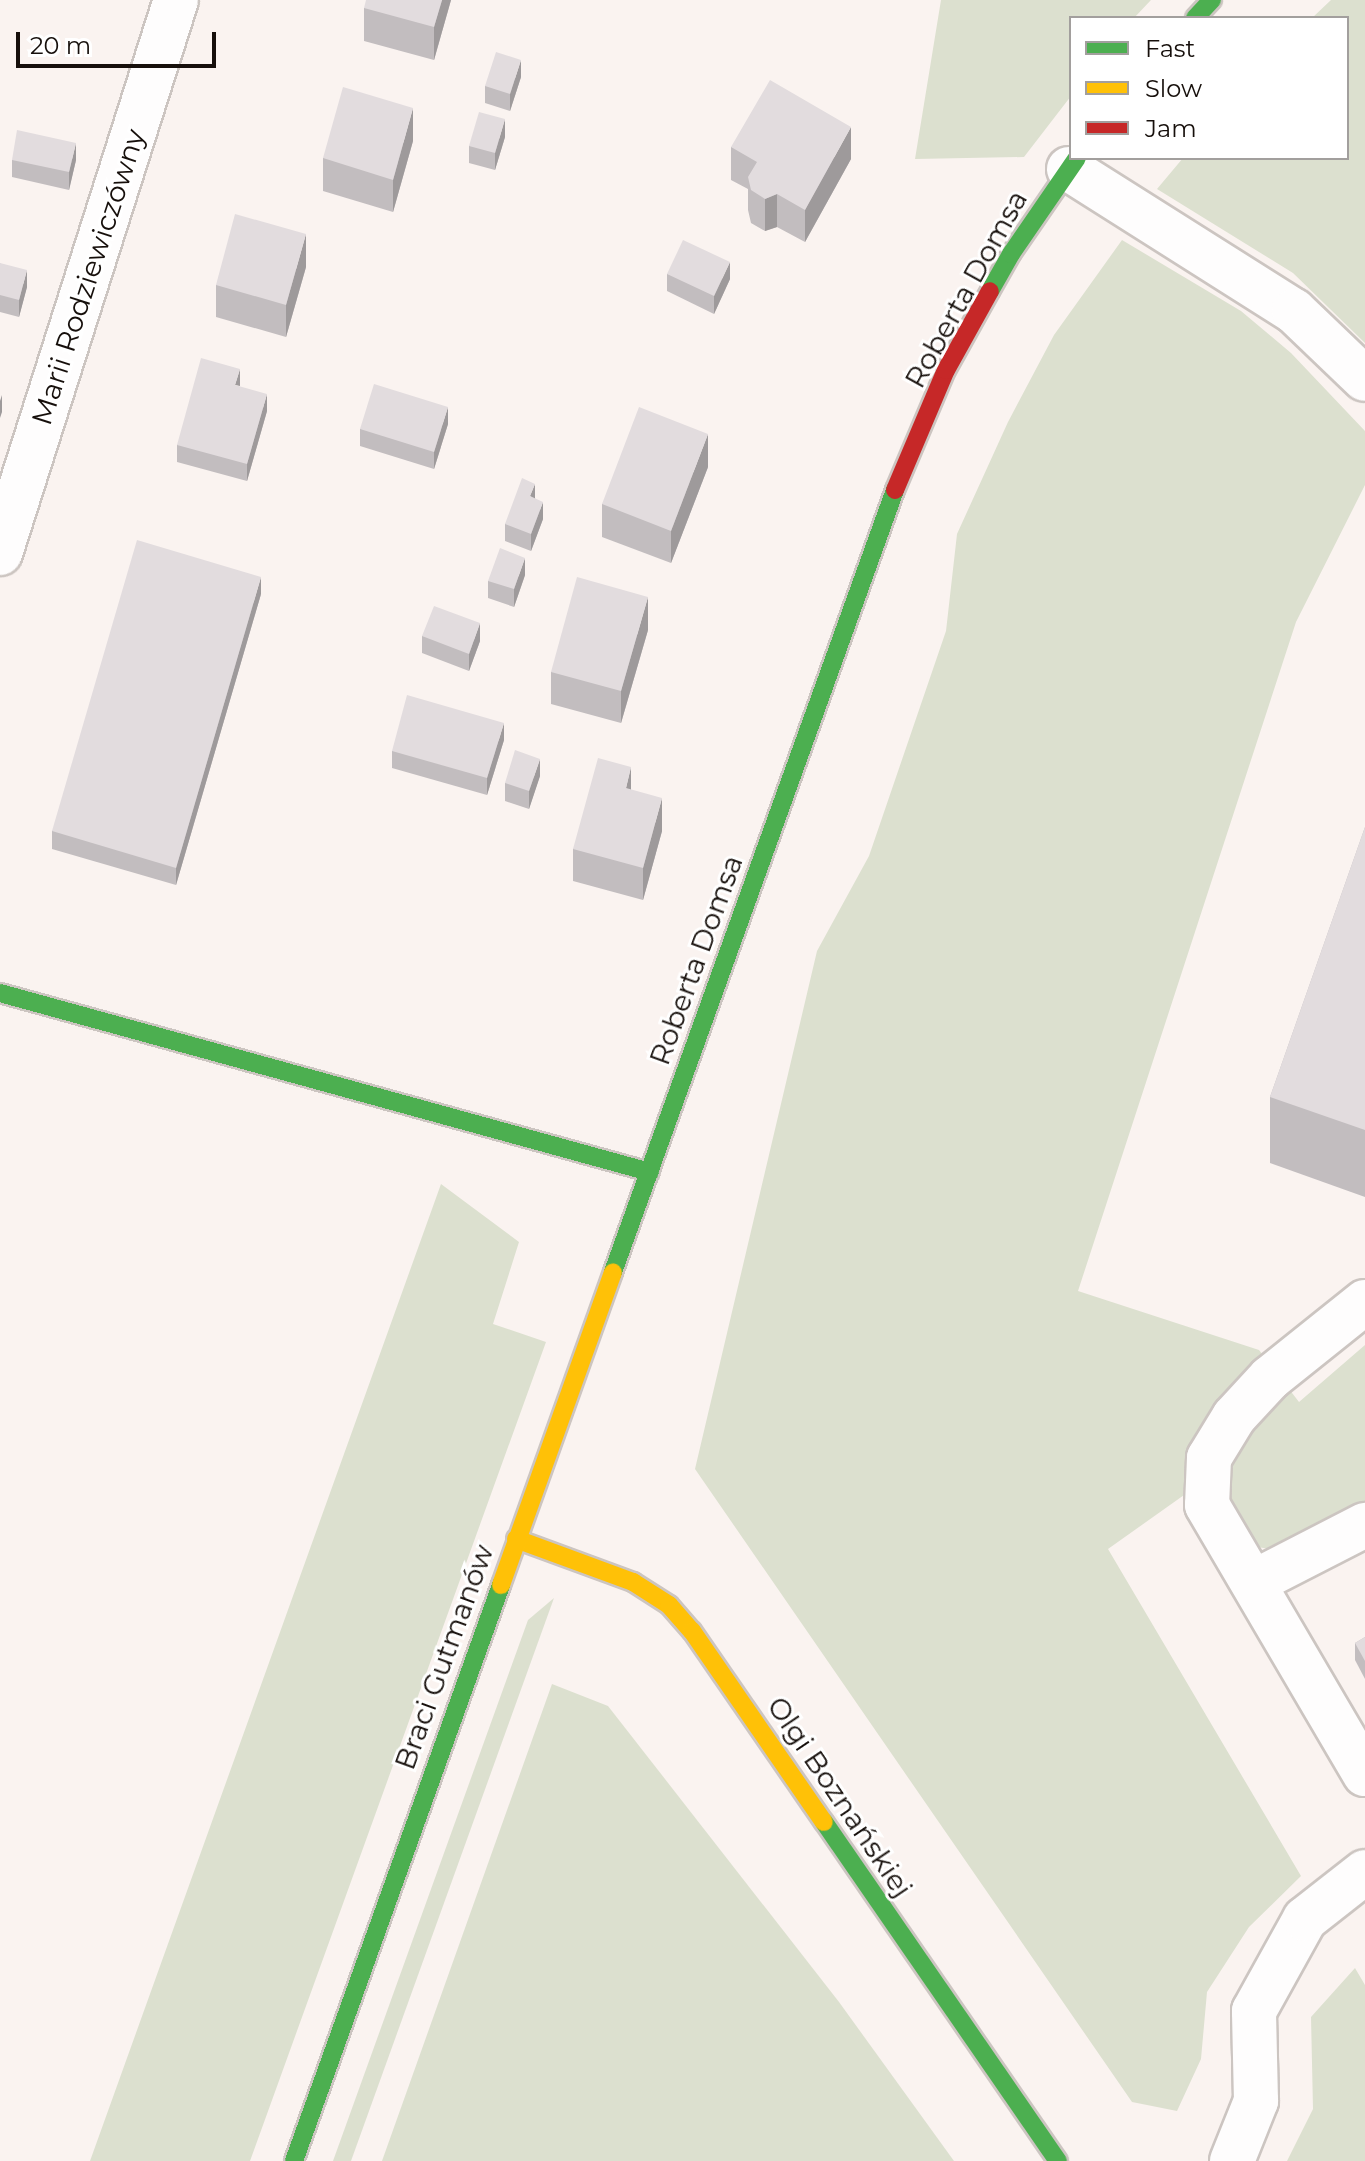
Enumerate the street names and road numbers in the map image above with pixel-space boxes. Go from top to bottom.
street label: Marii Rodziewiczówny [24,125,152,429]
street label: Roberta Domsa [898,184,1034,394]
street label: Roberta Domsa [642,851,750,1069]
street label: Braci Gutmanów [388,1540,500,1774]
street label: Olgi Boznańskiej [761,1690,919,1904]

